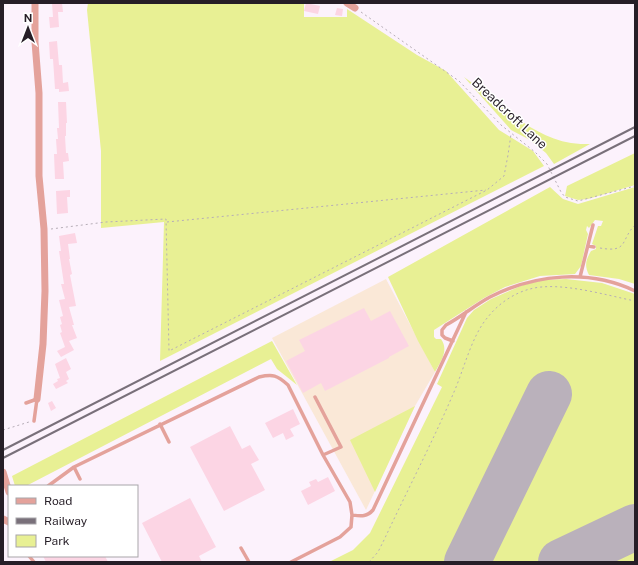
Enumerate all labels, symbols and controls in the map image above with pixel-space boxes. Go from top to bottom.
north arrow [8,8,48,48]
text: N [24,12,32,24]
street label: Breadcroft Lane [469,75,550,152]
legend [8,485,138,557]
text: Road [44,494,72,508]
text: Railway [44,514,88,528]
text: Park [44,534,70,548]

